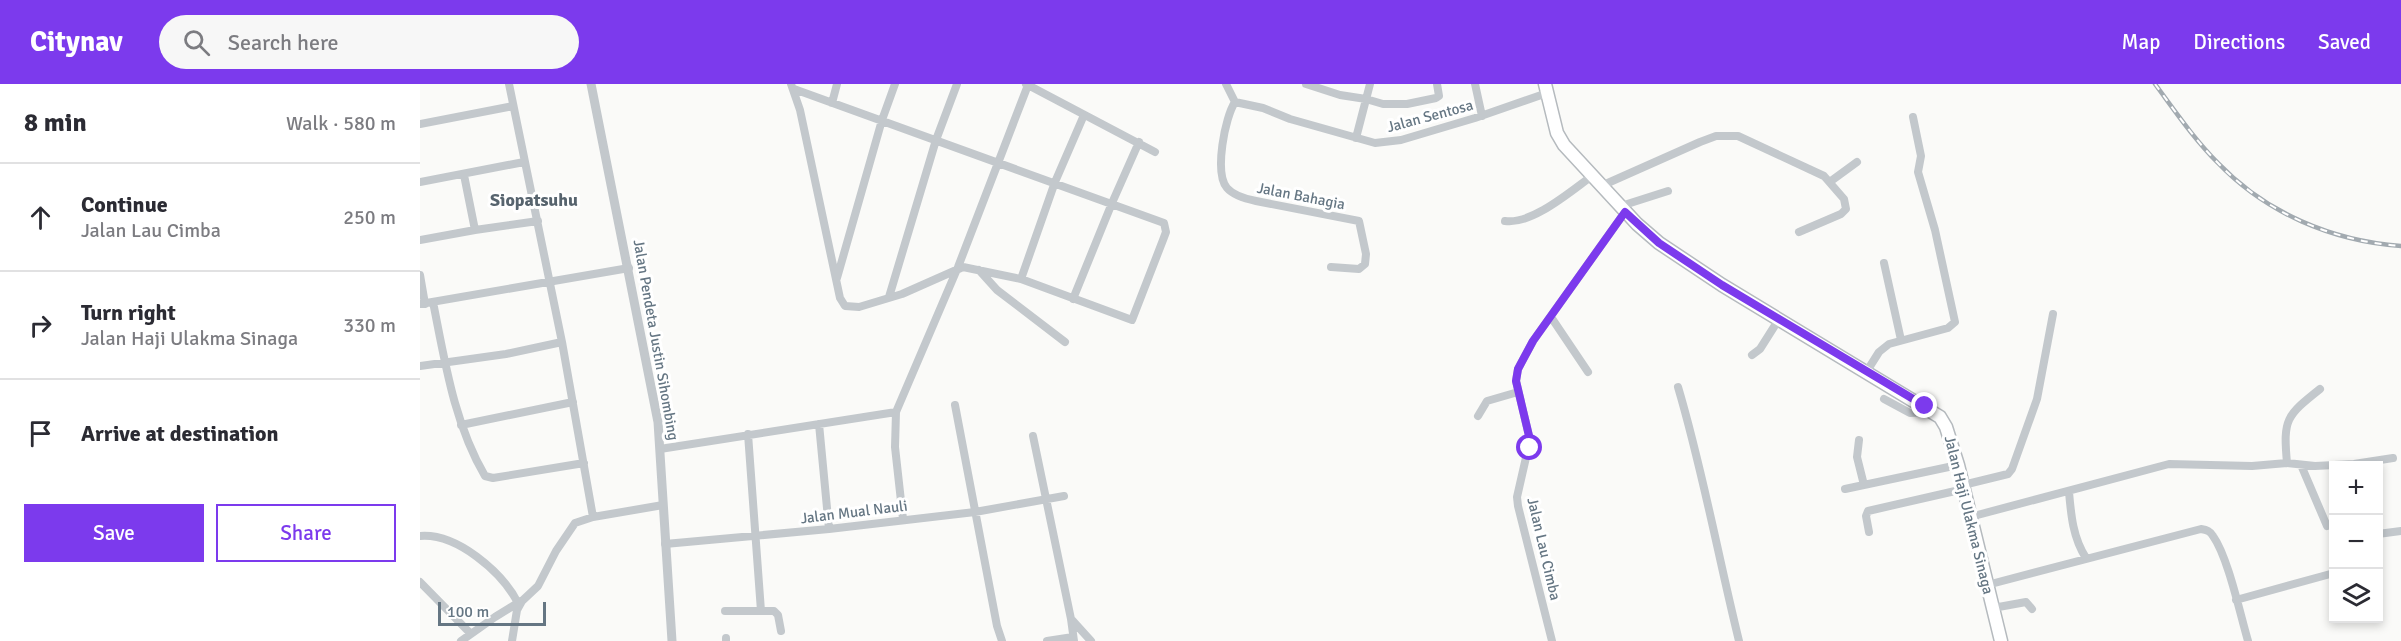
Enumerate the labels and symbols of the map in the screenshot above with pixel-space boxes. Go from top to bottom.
street label: Jalan Sentosa [1385,96,1475,136]
street label: Jalan Bahagia [1255,179,1347,213]
district label: Siopatsuhu [490,189,578,211]
street label: Jalan Pendeta Justin Sihombing [629,238,683,442]
route end [1911,392,1937,418]
route start [1516,434,1542,460]
street label: Jalan Haji Ulakma Sinaga [1941,434,1997,596]
street label: Jalan Lau Cimba [1523,496,1565,602]
street label: Jalan Mual Nauli [800,497,908,527]
scale bar [438,599,546,626]

